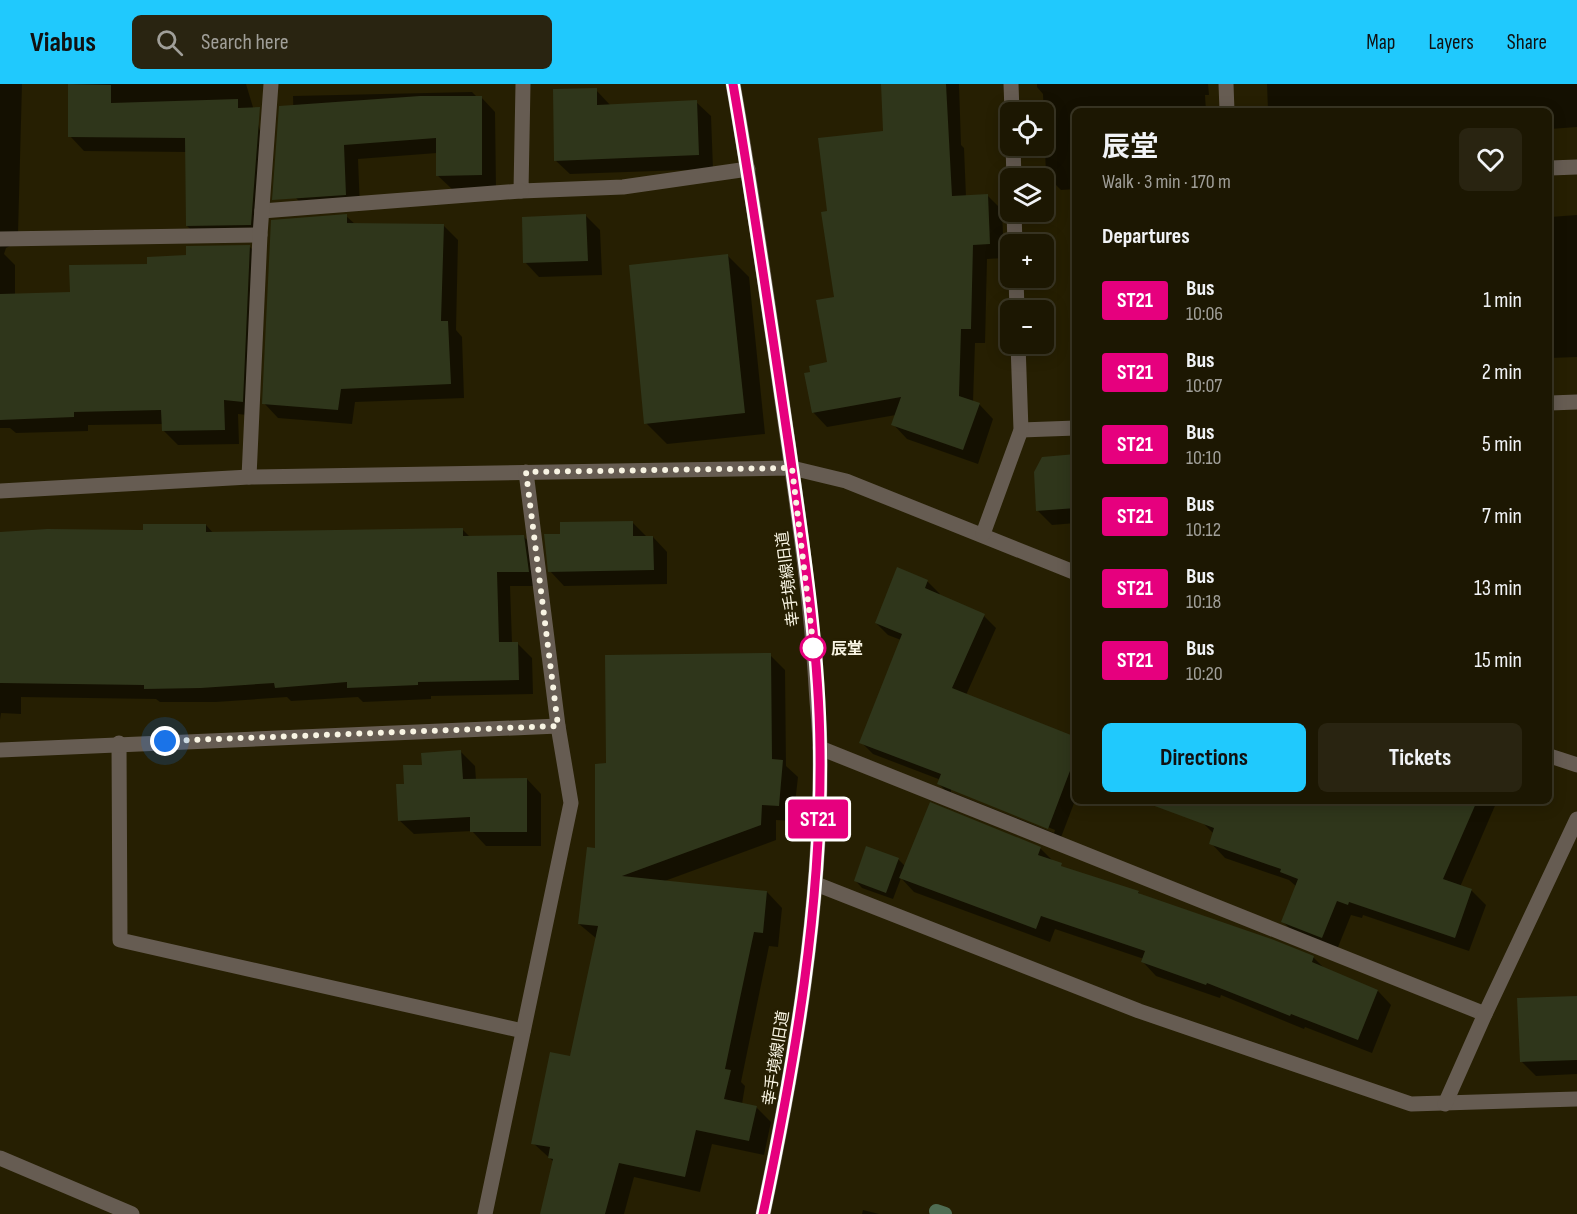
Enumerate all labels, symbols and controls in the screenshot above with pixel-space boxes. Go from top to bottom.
search box [132,15,552,69]
text: Viabus [30,26,96,59]
icon: search [153,26,186,59]
text: Search here [201,29,288,56]
text: Map [1366,30,1395,55]
text: Layers [1428,30,1474,55]
text: Share [1507,30,1547,55]
map controls [1000,102,1054,354]
button: locate [1000,102,1054,156]
button: heart [1459,128,1522,191]
text: 辰堂 [1102,131,1158,164]
button: layers [1000,168,1054,222]
text: Walk · 3 min · 170 m [1102,170,1231,194]
text: Departures [1102,223,1190,250]
button: + [1000,234,1054,288]
text: Bus [1186,275,1215,302]
text: 1 min [1483,287,1522,314]
text: ST21 [1117,288,1153,313]
button: − [1000,300,1054,354]
text: 10:06 [1186,302,1223,326]
text: Bus [1186,347,1215,374]
text: 2 min [1482,359,1522,386]
text: ST21 [1117,360,1153,385]
text: 10:07 [1186,374,1222,398]
text: Bus [1186,419,1215,446]
text: 5 min [1482,431,1522,458]
text: ST21 [1117,432,1153,457]
text: 10:10 [1186,446,1221,470]
text: Bus [1186,491,1215,518]
text: 7 min [1482,503,1522,530]
text: ST21 [1117,504,1153,529]
text: 10:12 [1186,518,1221,542]
street label: 幸手境線旧道 [773,530,804,628]
text: Bus [1186,563,1215,590]
text: 13 min [1474,575,1522,602]
text: ST21 [1117,576,1153,601]
text: 10:18 [1186,590,1221,614]
marker: 辰堂 [800,635,826,661]
text: Bus [1186,635,1215,662]
place label: 辰堂 [831,640,863,659]
text: 15 min [1474,647,1522,674]
text: ST21 [1117,648,1153,673]
text: 10:20 [1186,662,1223,686]
button: Directions [1102,723,1306,792]
button: Tickets [1318,723,1522,792]
your location [150,726,180,756]
line badge: ST21 [776,800,860,838]
text: ST21 [800,807,836,832]
street label: 幸手境線旧道 [760,1009,793,1107]

